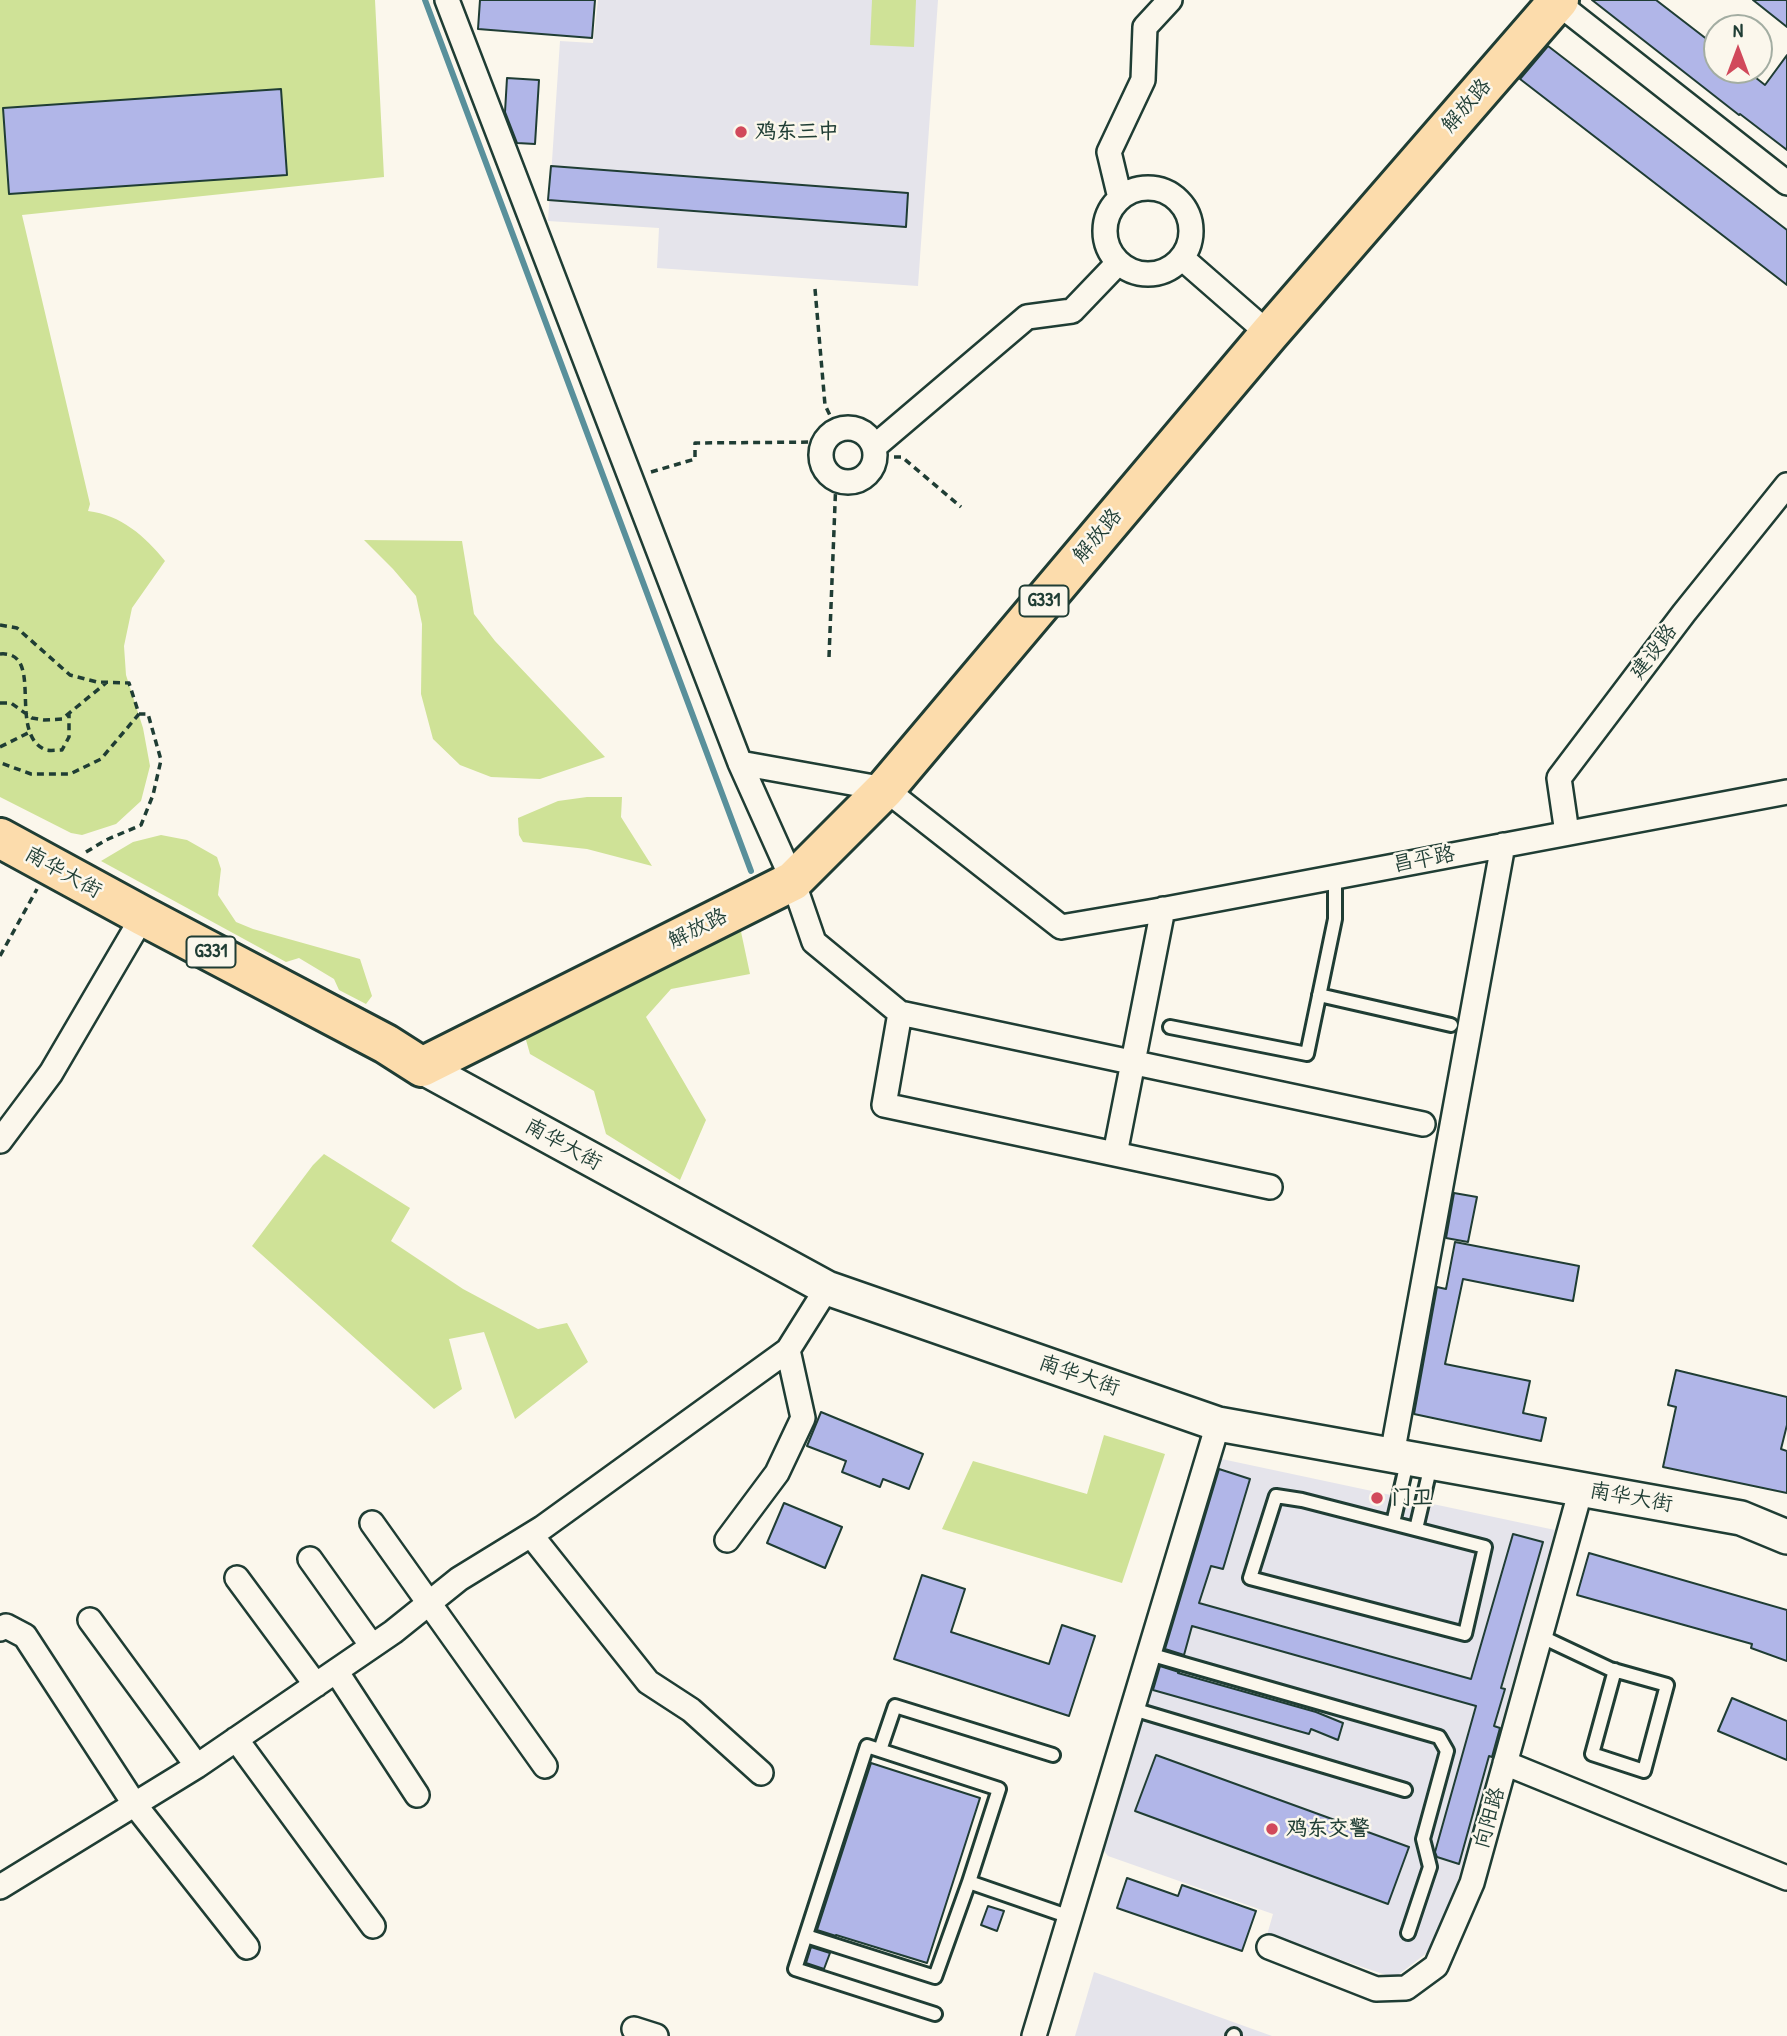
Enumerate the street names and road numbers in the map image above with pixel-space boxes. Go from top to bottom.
street label: 解放路 [1437,74,1497,138]
street label: 解放路 [1068,504,1128,568]
road number: G331 [1020,586,1068,616]
street label: 建设路 [1625,619,1683,685]
street label: 南华大街 [20,842,106,904]
street label: 昌平路 [1391,842,1457,878]
street label: 解放路 [664,903,732,955]
road number: G331 [186,936,235,968]
street label: 南华大街 [520,1114,606,1176]
street label: 南华大街 [1035,1350,1123,1402]
street label: 南华大街 [1587,1478,1675,1518]
street label: 向阳路 [1469,1784,1511,1852]

